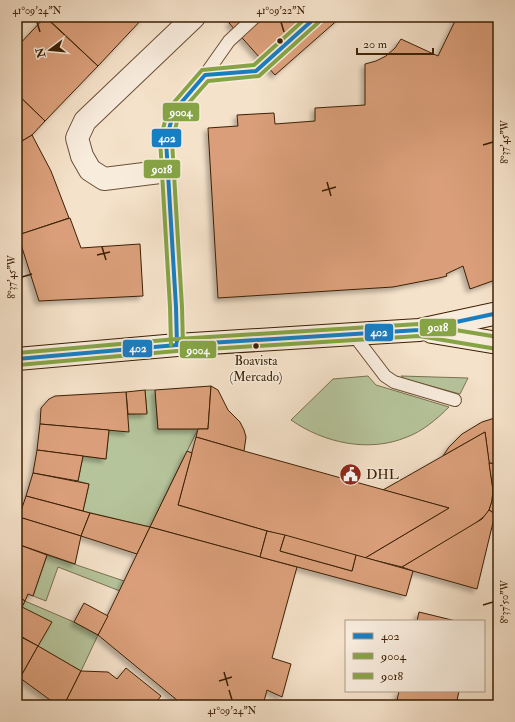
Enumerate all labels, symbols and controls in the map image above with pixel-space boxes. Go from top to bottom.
text: 41°09'24"N [12,5,62,17]
text: 41°09'22"N [257,5,305,17]
north arrow [30,30,70,70]
scale bar [357,30,433,56]
unlabelled marker [275,36,285,46]
text: 20 m [363,37,388,52]
text: N [33,45,49,60]
line badge: 9004 [162,102,200,122]
text: 9004 [169,106,193,120]
text: 8°37'45"W [499,119,511,164]
line badge: 402 [151,128,182,148]
text: 402 [157,132,176,146]
line badge: 9018 [143,159,181,179]
text: 9018 [151,163,173,176]
text: 8°37'45"W [6,254,18,299]
line badge: 9018 [419,318,457,337]
text: 9018 [427,321,449,334]
line badge: 402 [364,323,394,342]
text: 402 [369,326,388,340]
line badge: 402 [122,339,153,358]
line badge: 9004 [179,340,217,359]
marker: Boavista (Mercado) [251,341,261,351]
text: 402 [128,342,147,356]
text: 9004 [186,344,210,358]
place label: Boavista (Mercado) [230,353,282,385]
public building icon: DHL [337,461,363,487]
place label: DHL [366,466,399,483]
text: 8°37'50"W [499,580,511,624]
legend [345,620,485,692]
text: 402 [381,629,400,644]
text: 9004 [380,649,406,664]
text: 9018 [380,669,404,684]
text: 41°09'24"N [207,705,257,717]

